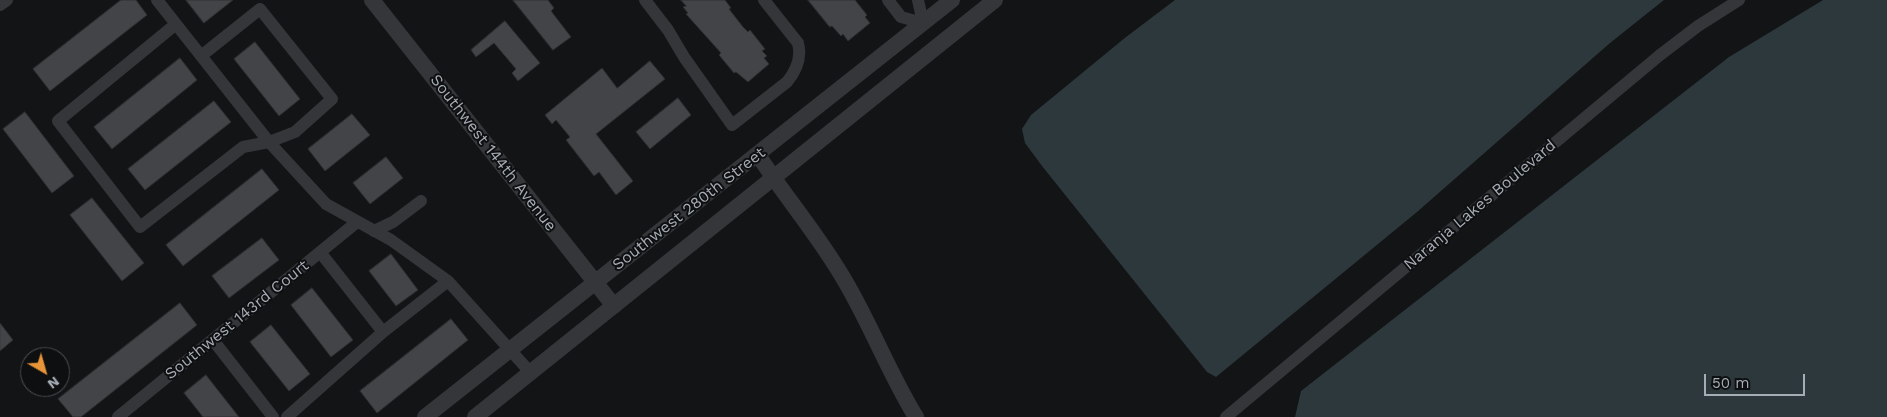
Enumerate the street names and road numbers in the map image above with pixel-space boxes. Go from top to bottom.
street label: Southwest 144th Avenue [426,71,560,235]
street label: Naranja Lakes Boulevard [1400,136,1560,274]
street label: Southwest 280th Street [609,143,769,275]
street label: Southwest 143rd Court [161,256,313,384]

